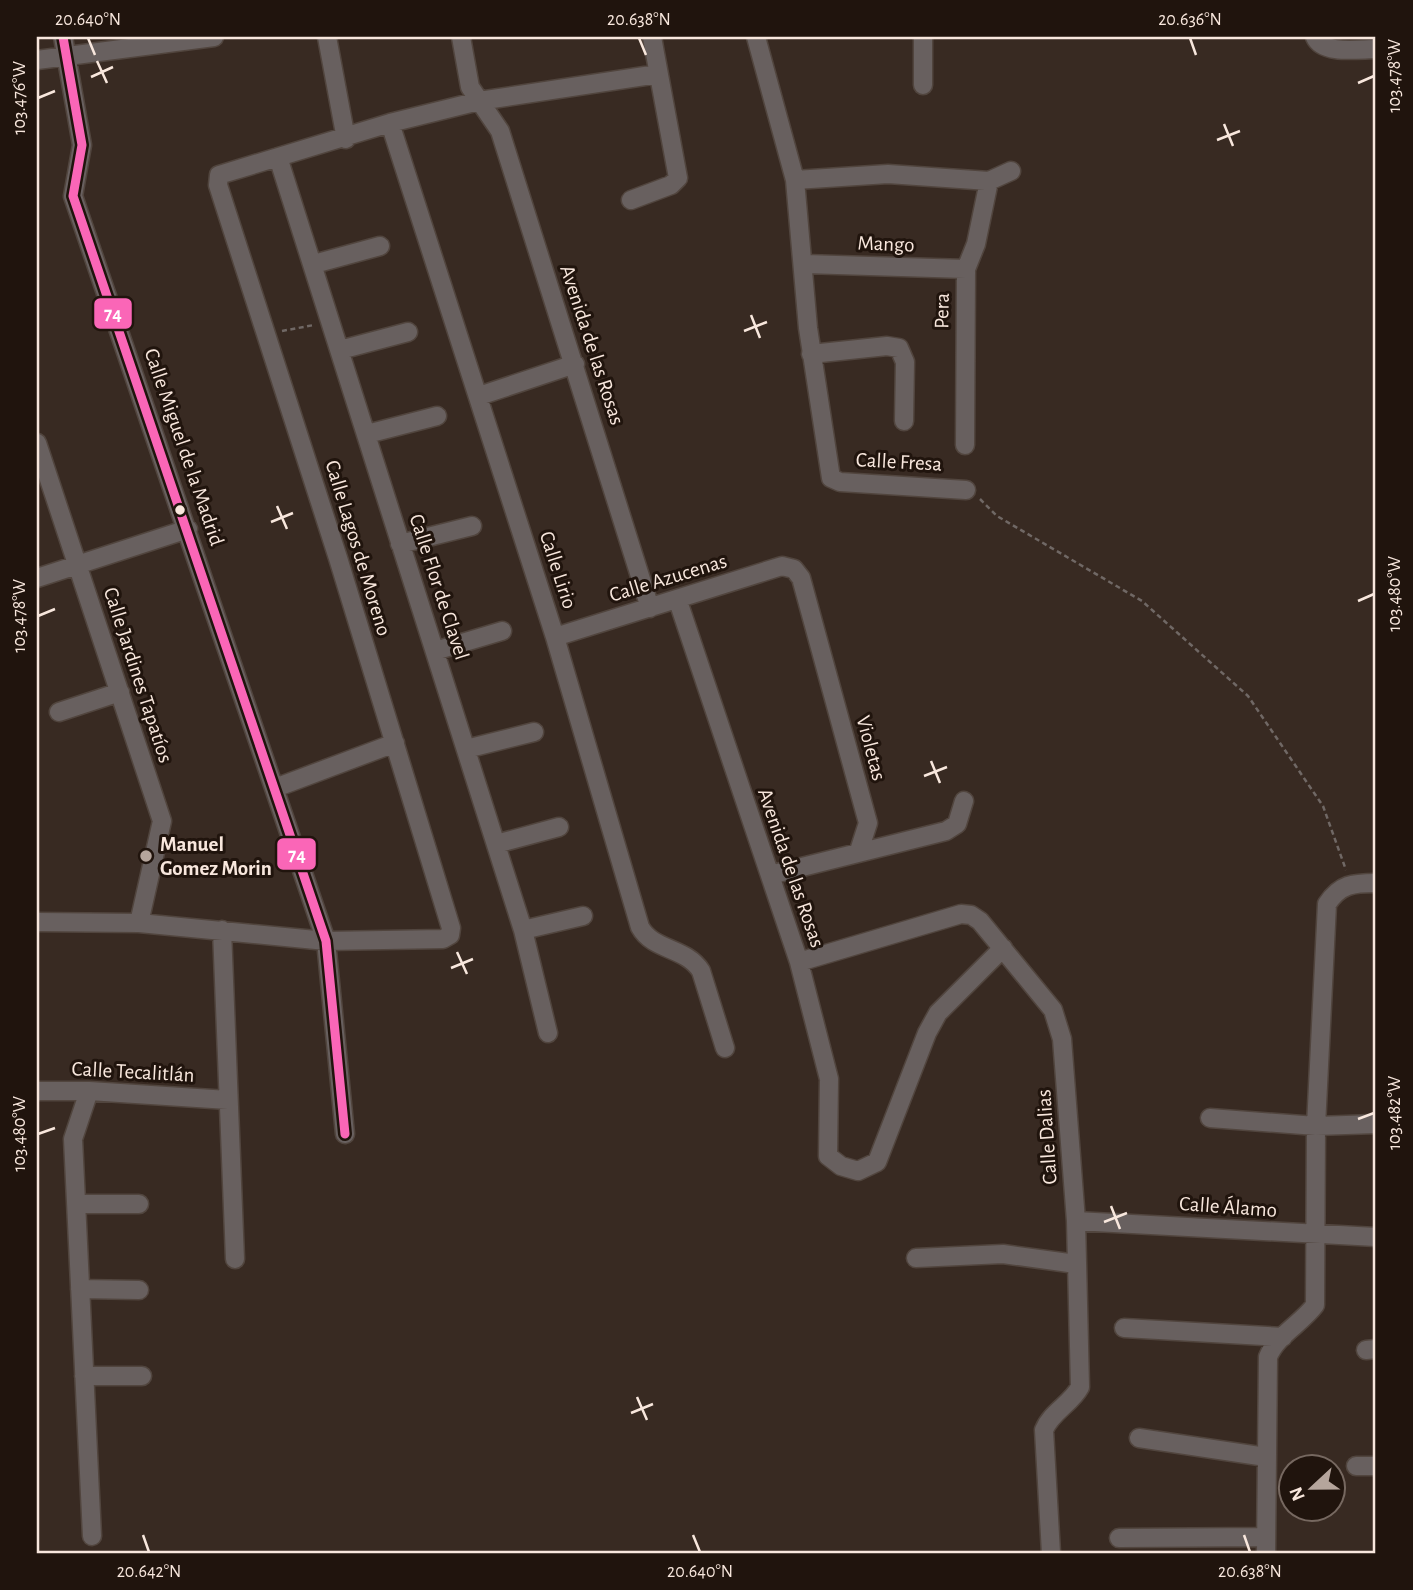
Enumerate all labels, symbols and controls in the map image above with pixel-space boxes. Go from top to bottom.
text: 20.640°N [55,11,121,29]
text: 20.638°N [607,11,671,29]
text: 20.636°N [1158,11,1222,29]
text: 103.478°W [1386,39,1404,113]
text: 103.476°W [11,61,29,135]
street label: Mango [857,233,915,255]
street label: Avenida de las Rosas [556,263,628,427]
street label: Pera [931,293,953,329]
line badge: 74 [93,297,133,330]
text: 74 [104,305,122,324]
street label: Calle Miguel de la Madrid [140,346,228,548]
street label: Calle Fresa [855,449,943,475]
street label: Calle Lagos de Moreno [321,458,395,638]
unlabelled marker [173,503,187,517]
street label: Calle Flor de Clavel [406,512,472,662]
street label: Calle Lirio [536,529,580,611]
street label: Calle Azucenas [607,550,729,606]
text: 103.480°W [1386,556,1404,632]
text: 103.478°W [11,579,29,653]
street label: Calle Jardines Tapatíos [100,585,176,765]
street label: Violetas [852,713,890,783]
street label: Avenida de las Rosas [754,786,828,950]
place label: Manuel Gomez Morin [160,834,272,879]
line badge: 74 [276,837,317,871]
text: 74 [288,846,306,865]
marker: Manuel Gomez Morin [138,848,154,864]
street label: Calle Tecalitlán [71,1058,195,1086]
text: 103.482°W [1386,1076,1404,1150]
street label: Calle Dalias [1033,1089,1061,1185]
text: 103.480°W [11,1096,29,1172]
street label: Calle Álamo [1178,1191,1278,1221]
north arrow [1276,1454,1346,1524]
text: N [1286,1484,1309,1503]
text: 20.642°N [117,1563,181,1581]
text: 20.640°N [667,1563,733,1581]
text: 20.638°N [1218,1563,1282,1581]

